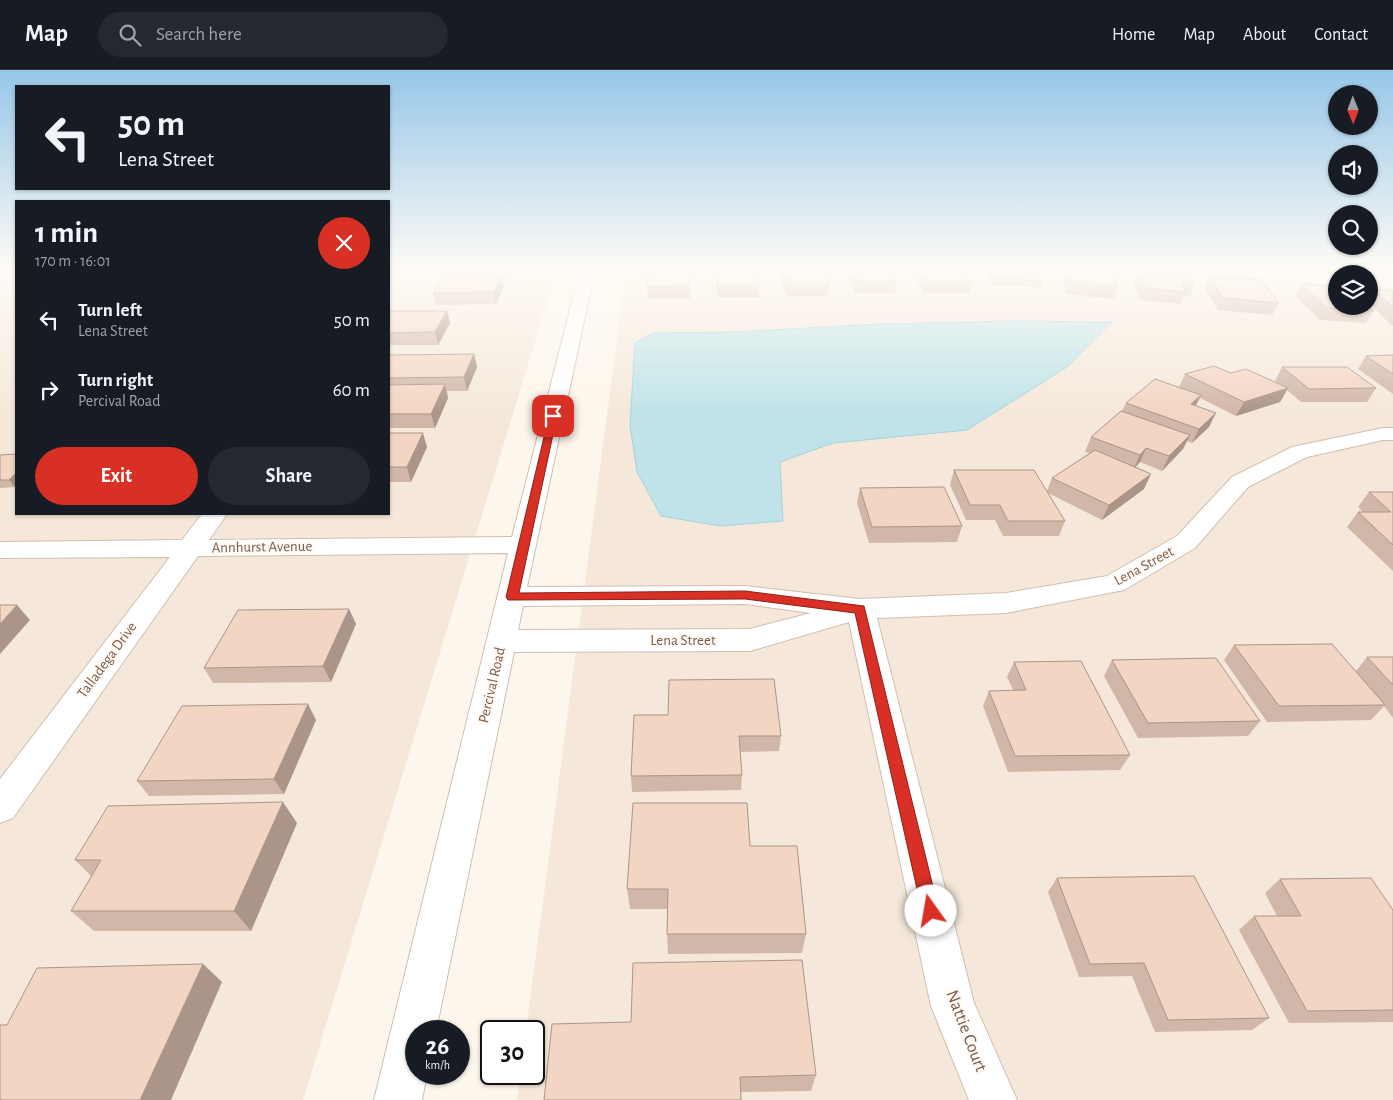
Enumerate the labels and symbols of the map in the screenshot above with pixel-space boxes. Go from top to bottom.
north arrow [1328,85,1378,135]
pin [532,395,574,437]
street label: Annhurst Avenue [212,539,312,555]
street label: Lena Street [1112,543,1176,588]
street label: Talladega Drive [75,619,140,701]
street label: Lena Street [650,633,716,648]
street label: Percival Road [476,645,508,724]
position arrow [904,884,956,936]
street label: Nattie Court [942,988,990,1074]
speed limit sign: 30 [480,1020,545,1085]

